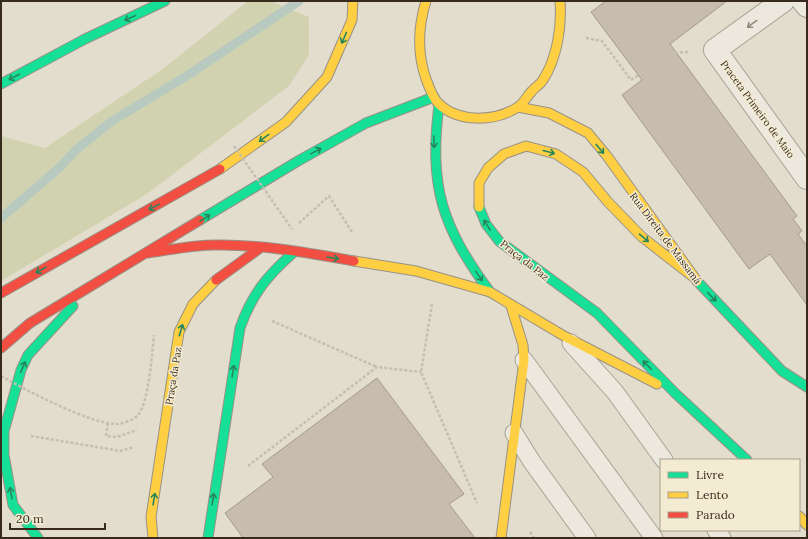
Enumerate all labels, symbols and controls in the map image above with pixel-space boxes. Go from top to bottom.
one-way arrow [124,15,136,22]
one-way arrow [746,20,757,28]
one-way arrow [340,32,347,44]
street label: Praceta Primeiro de Maio [718,58,798,161]
one-way arrow [8,73,20,81]
one-way arrow [259,134,270,142]
one-way arrow [431,135,438,148]
one-way arrow [596,143,604,154]
one-way arrow [310,146,322,154]
one-way arrow [542,149,555,156]
street label: Rua Direita de Massamá [627,190,704,287]
one-way arrow [148,203,160,211]
one-way arrow [199,213,211,221]
one-way arrow [483,220,491,231]
one-way arrow [639,233,649,242]
street label: Praça da Paz [498,237,552,284]
one-way arrow [326,254,339,262]
one-way arrow [35,266,47,274]
one-way arrow [475,270,483,281]
one-way arrow [707,292,717,302]
one-way arrow [177,324,185,336]
street label: Praça da Paz [162,346,184,406]
one-way arrow [642,360,652,370]
one-way arrow [19,361,27,373]
one-way arrow [229,365,237,378]
legend [660,459,800,531]
text: Livre [696,467,724,482]
one-way arrow [7,487,15,500]
text: Lento [696,487,728,502]
one-way arrow [150,493,158,506]
one-way arrow [209,493,217,506]
scale bar [10,505,105,531]
text: Parado [696,507,735,522]
text: 20 m [16,511,44,526]

